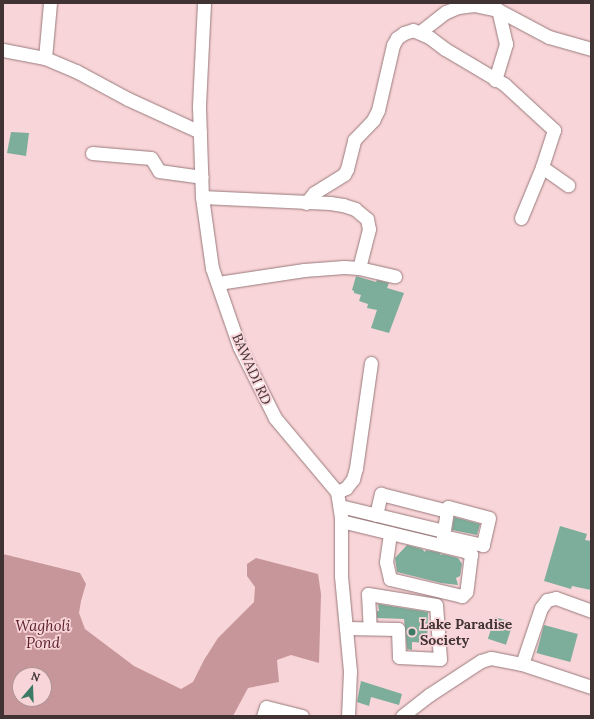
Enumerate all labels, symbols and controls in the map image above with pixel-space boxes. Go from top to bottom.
street label: BAWADI RD [229,331,275,407]
water label: Wagholi Pond [15,616,71,651]
place label: Lake Paradise Society [420,616,512,648]
marker: Lake Paradise Society [407,627,417,637]
north arrow [12,667,52,707]
text: N [29,669,42,685]

